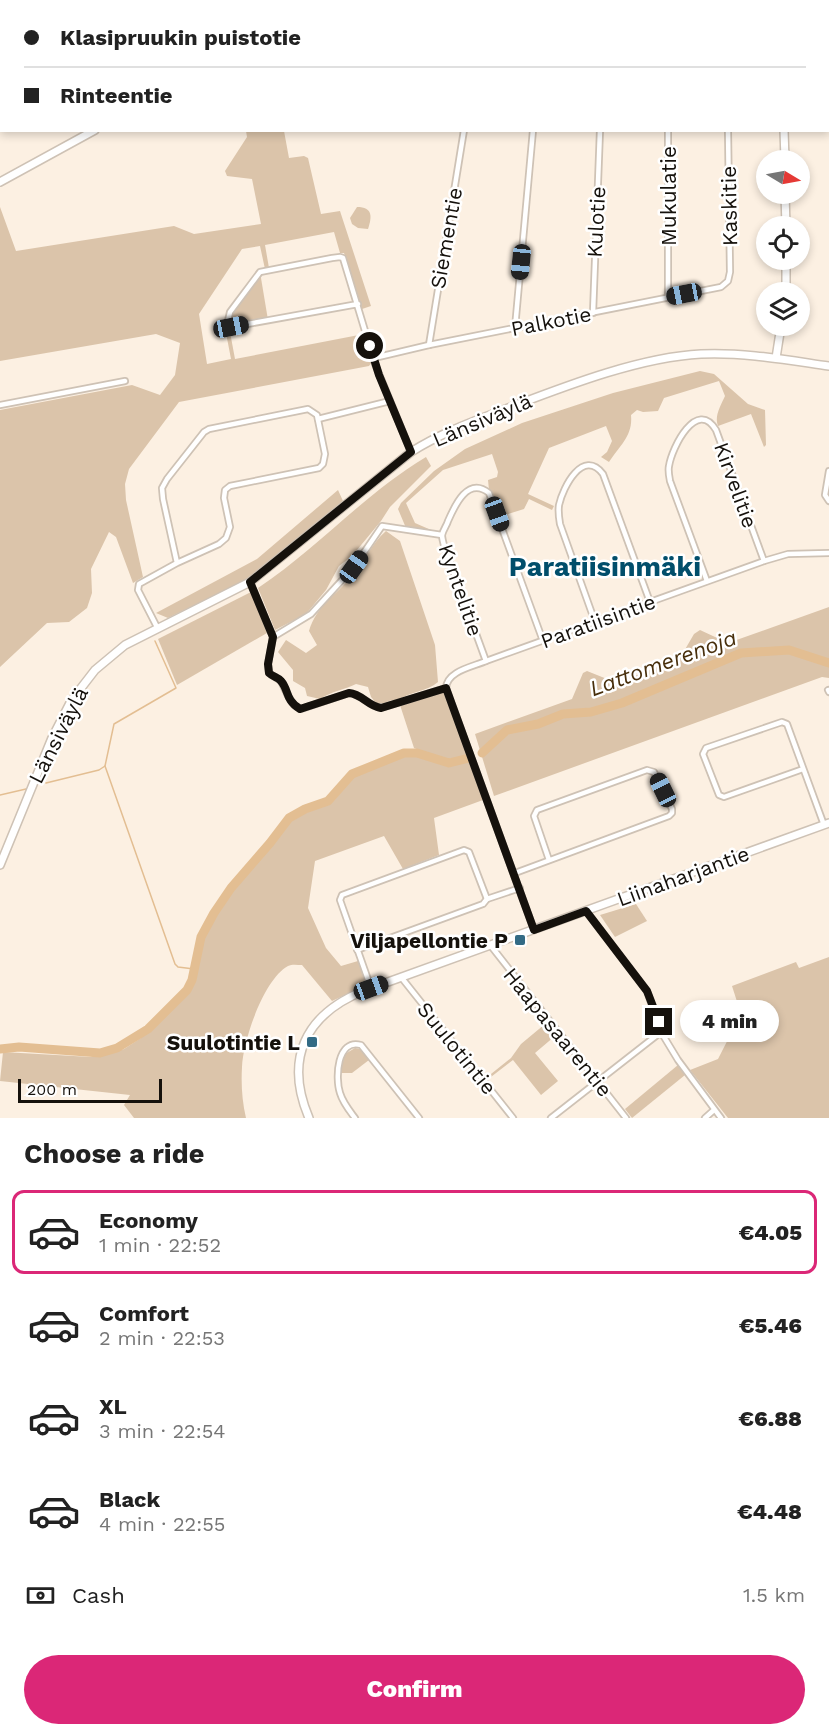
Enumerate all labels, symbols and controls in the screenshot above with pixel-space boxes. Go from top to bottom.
text: Klasipruukin puistotie [60,25,301,50]
text: Rinteentie [60,83,173,108]
street label: Mukulatie [656,146,681,246]
north arrow [756,150,810,204]
map controls [756,150,810,336]
street label: Kaskitie [716,166,742,246]
street label: Siementie [425,185,467,291]
street label: Kulotie [582,186,610,258]
button: locate [756,216,810,270]
car [510,243,532,281]
car [665,282,703,306]
button: layers [756,282,810,336]
street label: Palkotie [509,301,593,341]
car [212,315,250,339]
route start [356,332,383,359]
street label: Länsiväylä [429,388,535,452]
street label: Kirvelitie [709,439,763,531]
car [482,494,512,534]
street label: Kyntelitie [434,541,488,639]
car [336,547,372,587]
district label: Paratiisinmäki [509,551,701,583]
street label: Paratiisintie [537,589,659,653]
water label: Lattomerenoja [586,625,740,701]
street label: Länsiväylä [23,682,93,788]
car [647,770,679,810]
street label: Liinaharjantie [613,840,753,912]
place label: Viljapellontie P [350,928,508,953]
marker: Viljapellontie P [513,933,527,947]
street label: Haapasaarentie [498,962,618,1102]
car [351,973,391,1003]
street label: Suulotintie [412,997,502,1099]
callout: 4 min [680,1001,779,1043]
route end [645,1008,672,1035]
text: 4 min [702,1009,757,1033]
place label: Suulotintie L [167,1030,300,1055]
marker: Suulotintie L [305,1035,319,1049]
scale bar [18,1076,162,1104]
text: 200 m [27,1080,77,1099]
text: Choose a ride [24,1138,204,1170]
icon: car [27,1205,81,1259]
text: Economy [99,1208,198,1233]
text: €4.05 [739,1220,802,1245]
text: 1 min · 22:52 [99,1233,221,1257]
icon: car [27,1298,81,1352]
text: Comfort [99,1301,189,1326]
text: €5.46 [739,1313,802,1338]
text: 2 min · 22:53 [99,1326,225,1350]
icon: car [27,1391,81,1445]
text: XL [99,1394,127,1419]
text: €6.88 [739,1406,802,1431]
text: 3 min · 22:54 [99,1419,226,1443]
icon: car [27,1484,81,1538]
text: Black [99,1487,160,1512]
text: €4.48 [737,1499,802,1524]
text: 4 min · 22:55 [99,1512,225,1536]
icon: cash [24,1579,57,1612]
text: Cash [72,1583,125,1608]
text: 1.5 km [743,1583,805,1607]
button: Confirm [24,1655,805,1724]

